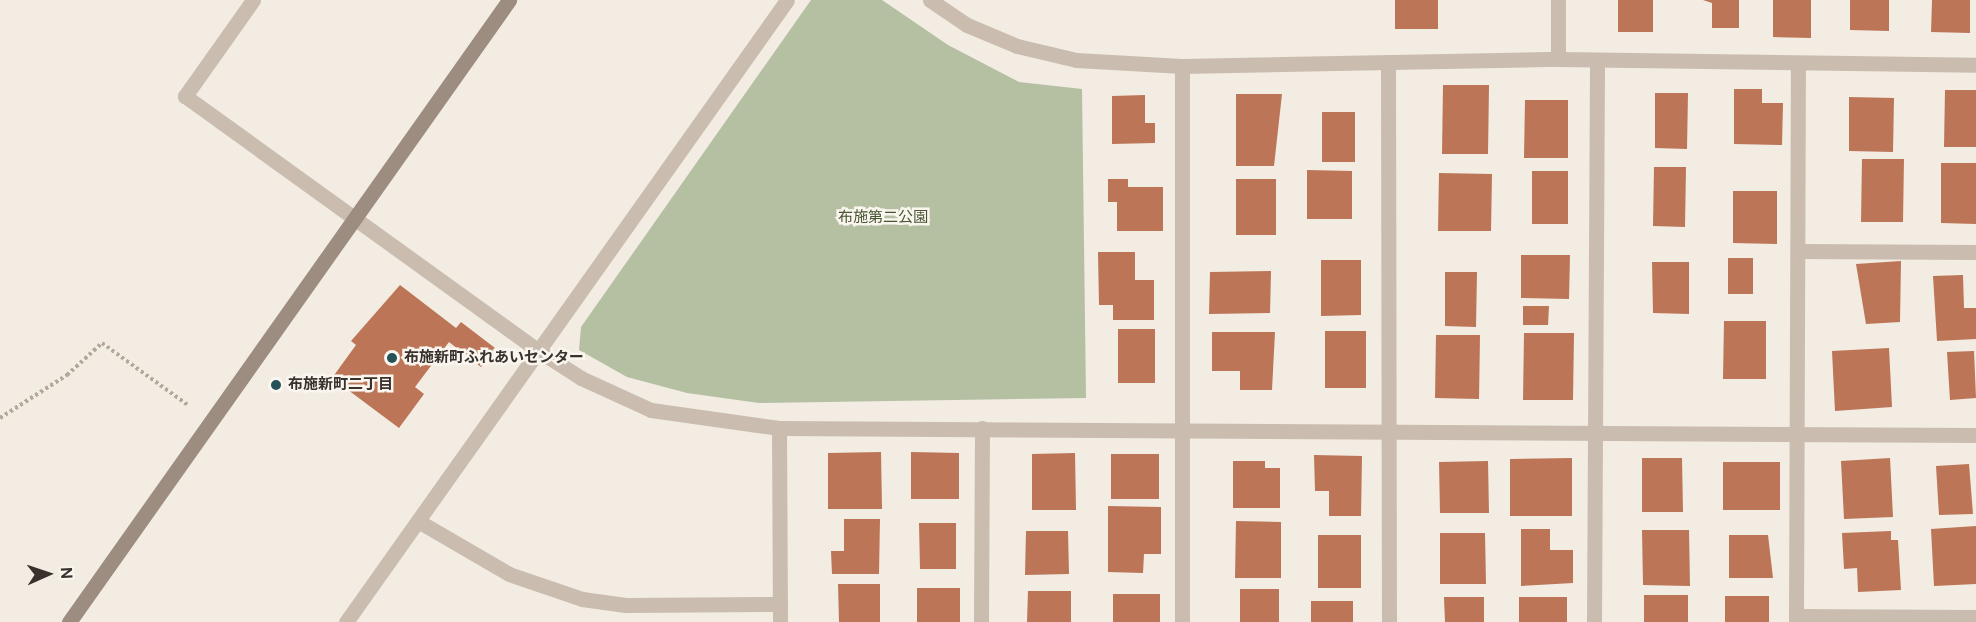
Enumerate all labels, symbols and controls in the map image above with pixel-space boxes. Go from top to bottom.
park label: 布施第二公園 [838,209,928,227]
place label: 布施新町ふれあいセンター [404,349,584,367]
marker: 布施新町ふれあいセンター [385,351,399,365]
place label: 布施新町二丁目 [288,376,393,394]
marker: 布施新町二丁目 [269,378,283,392]
north arrow [18,544,78,604]
text: N [56,567,77,579]

